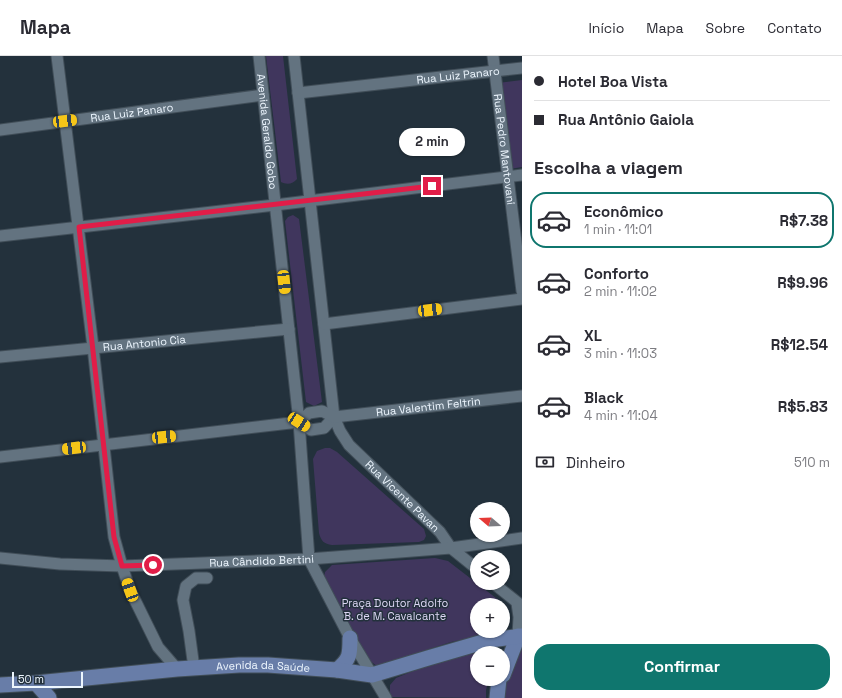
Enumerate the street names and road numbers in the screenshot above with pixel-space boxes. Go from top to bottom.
street label: Rua Luiz Panaro [416,64,500,87]
street label: Avenida Geraldo Gobo [254,73,281,190]
street label: Rua Pedro Mantovani [491,93,518,206]
street label: Rua Luiz Panaro [90,100,174,125]
street label: Rua Antonio Cia [102,332,187,354]
street label: Rua Valentim Feltrin [375,394,481,419]
street label: Rua Vicente Pavan [362,457,443,535]
street label: Rua Cândido Bertini [209,552,315,570]
street label: Avenida da Saúde [216,658,311,675]

